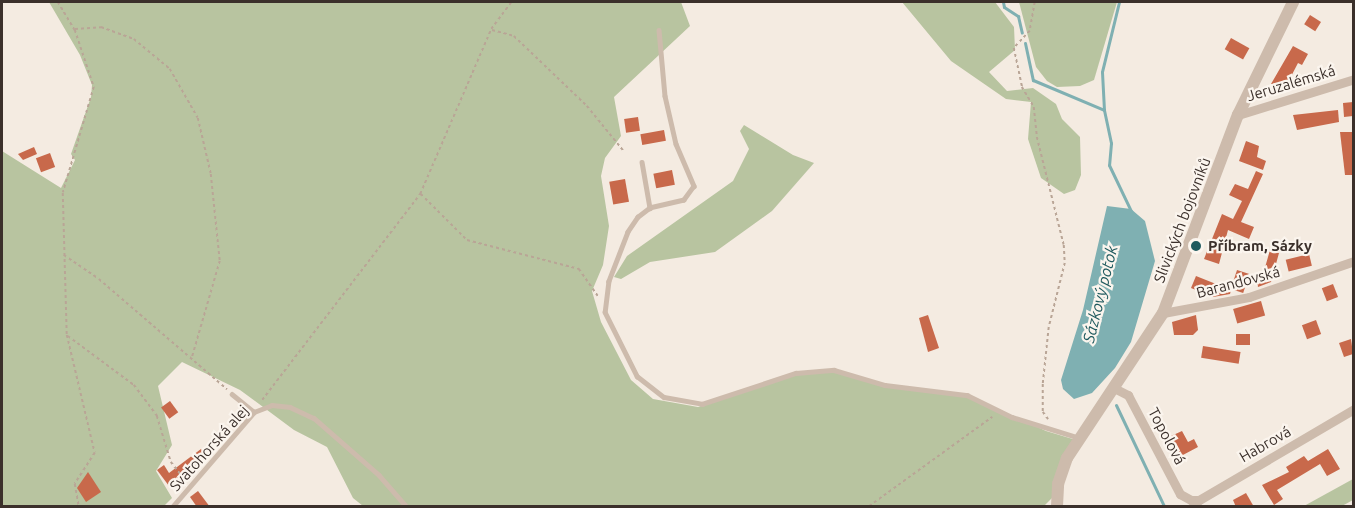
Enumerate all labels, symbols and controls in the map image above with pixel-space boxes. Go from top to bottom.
street label: Jeruzalémská [1245,61,1337,105]
street label: Slivických bojovníků [1150,155,1214,285]
place label: Příbram, Sázky [1208,237,1312,255]
marker: Příbram, Sázky [1189,239,1203,253]
water label: Sázkový potok [1079,243,1121,345]
street label: Barandovská [1194,262,1282,302]
street label: Svatohorská alej [166,401,252,495]
street label: Topolová [1145,405,1189,467]
street label: Habrová [1236,422,1294,466]

